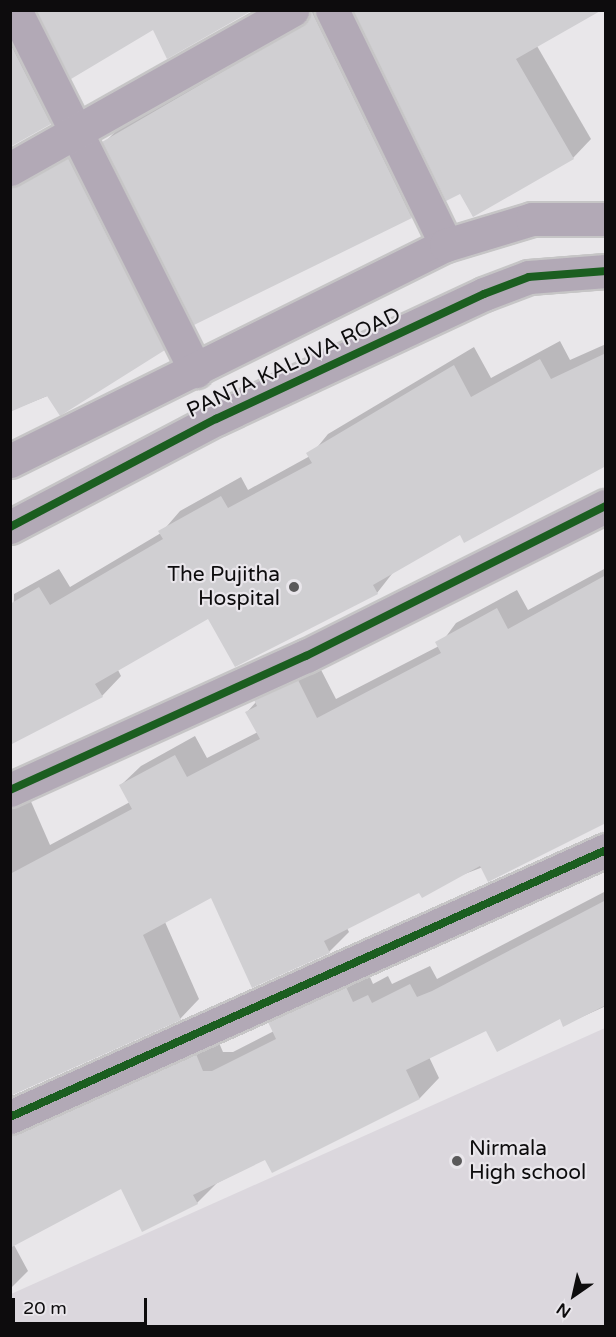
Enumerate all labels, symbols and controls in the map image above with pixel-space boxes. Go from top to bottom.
street label: PANTA KALUVA ROAD [183,302,405,424]
place label: The Pujitha Hospital [167,562,280,612]
marker: The Pujitha Hospital [285,578,303,596]
place label: Nirmala High school [469,1136,586,1186]
marker: Nirmala High school [450,1154,464,1168]
north arrow [544,1265,604,1325]
scale bar [15,1286,150,1324]
text: 20 m [23,1297,67,1319]
text: N [553,1298,575,1322]

